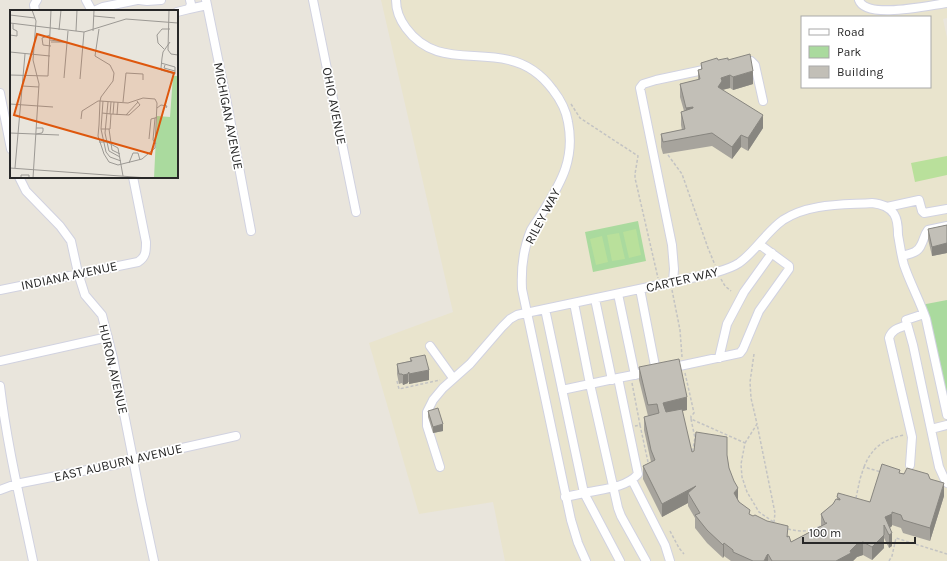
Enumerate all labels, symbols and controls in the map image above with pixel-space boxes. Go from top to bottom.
inset map [10,10,178,178]
legend [801,16,931,88]
text: Road [837,25,865,39]
text: Park [837,45,862,59]
street label: MICHIGAN AVENUE [211,61,246,171]
text: Building [837,65,884,79]
street label: OHIO AVENUE [320,66,349,146]
street label: RILEY WAY [522,186,563,247]
street label: INDIANA AVENUE [20,258,119,293]
street label: CARTER WAY [645,264,720,295]
street label: HURON AVENUE [96,323,131,416]
street label: EAST AUBURN AVENUE [53,440,184,485]
scale bar [803,519,915,545]
text: 100 m [809,526,841,540]

